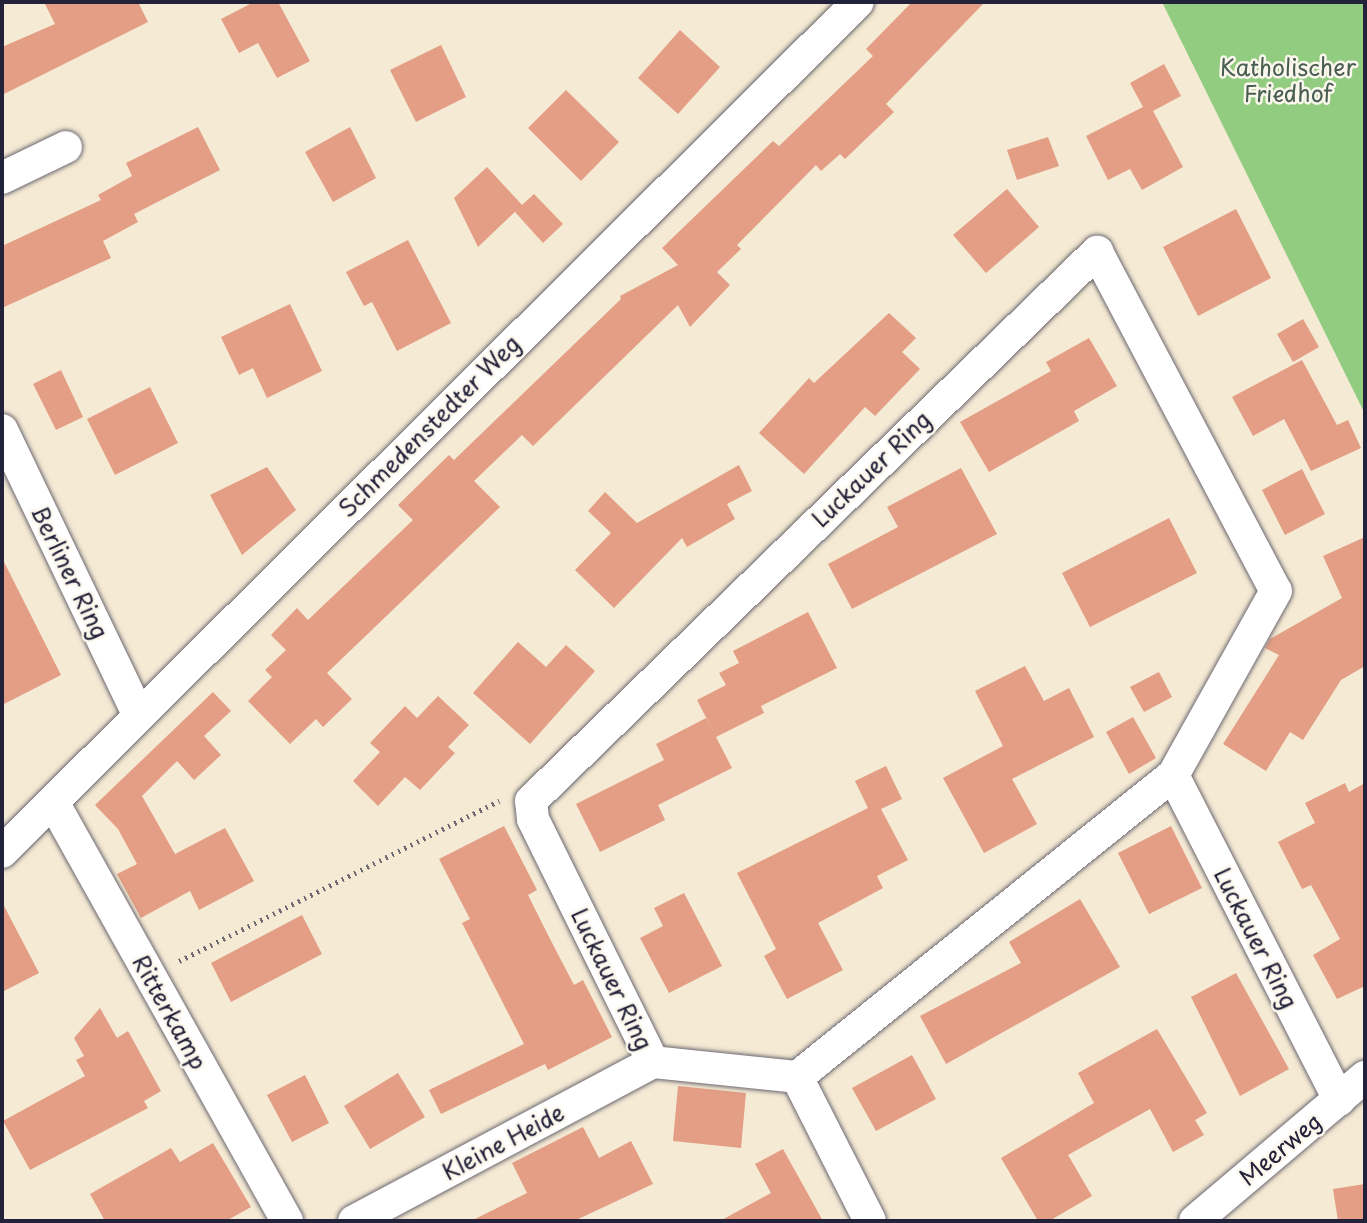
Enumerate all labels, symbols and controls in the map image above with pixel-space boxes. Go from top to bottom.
park label: Katholischer Friedhof [1220,53,1356,107]
street label: Schmedenstedter Weg [332,329,526,523]
street label: Luckauer Ring [806,405,936,533]
street label: Berliner Ring [26,500,114,644]
street label: Luckauer Ring [1208,863,1304,1013]
street label: Luckauer Ring [566,903,658,1055]
street label: Ritterkamp [127,950,213,1074]
street label: Kleine Heide [437,1098,569,1186]
street label: Meerweg [1233,1107,1327,1191]

